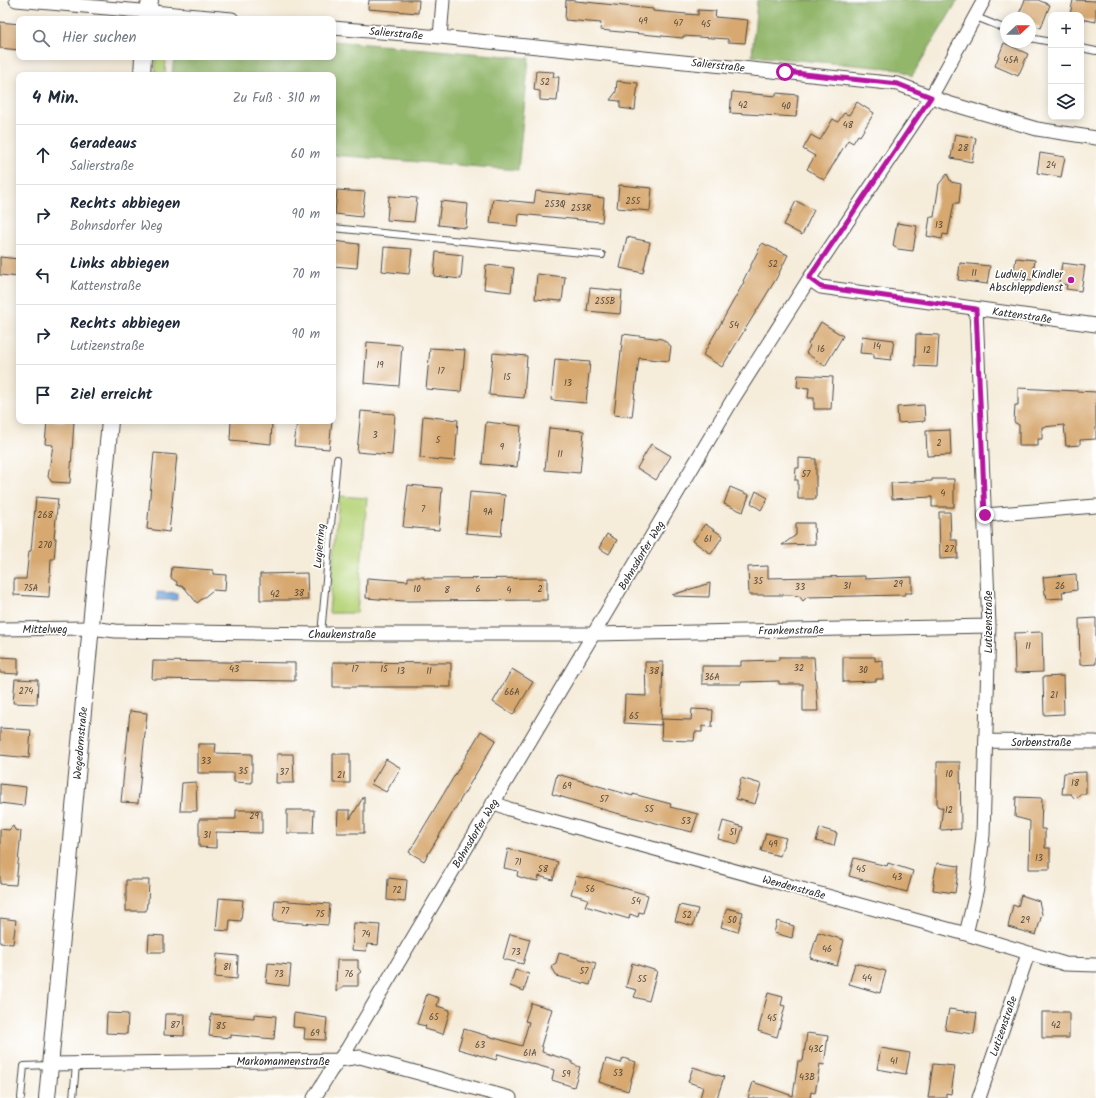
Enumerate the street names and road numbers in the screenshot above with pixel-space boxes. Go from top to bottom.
street label: Salierstraße [368,23,424,45]
street label: Salierstraße [690,54,746,78]
street label: Kattenstraße [991,303,1053,329]
street label: Bohnsdorfer Weg [614,517,670,594]
street label: Lugierring [309,523,331,569]
street label: Lutizenstraße [980,590,998,653]
street label: Mittelweg [22,621,68,639]
street label: Frankenstraße [758,621,824,641]
street label: Chaukenstraße [308,626,376,644]
street label: Wegedornstraße [69,706,93,780]
street label: Sorbenstraße [1011,734,1071,752]
street label: Bohnsdorfer Weg [448,795,504,872]
street label: Wendenstraße [760,871,827,905]
street label: Lutizenstraße [985,994,1023,1059]
street label: Markomannenstraße [236,1053,330,1071]

